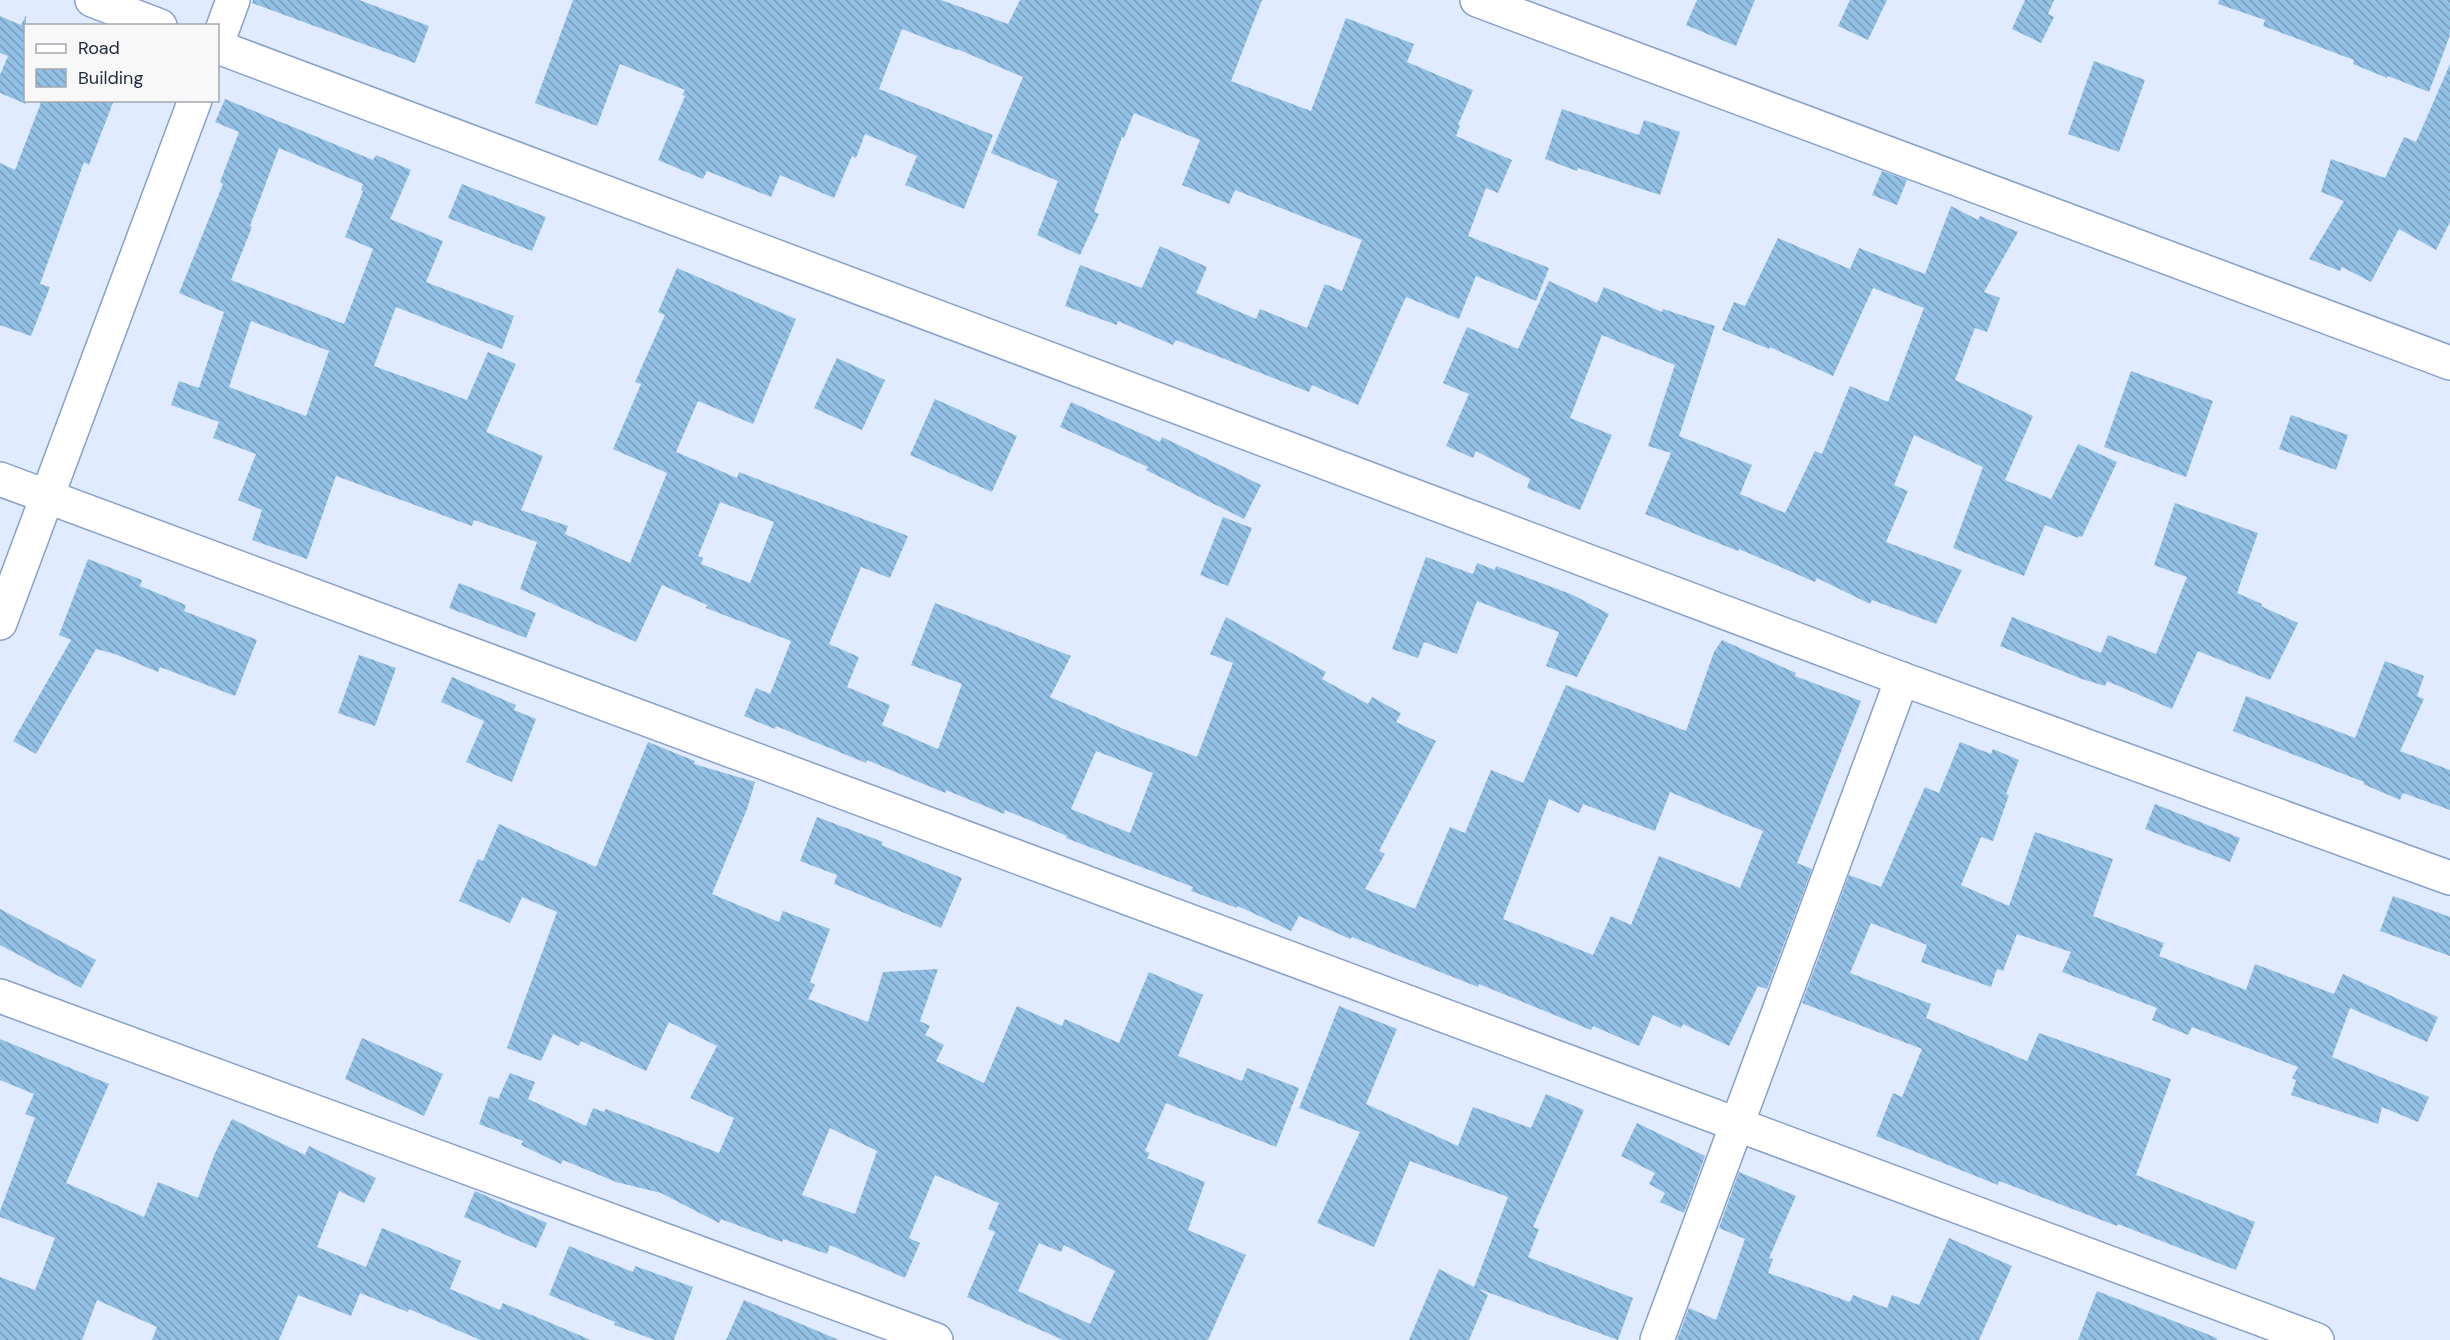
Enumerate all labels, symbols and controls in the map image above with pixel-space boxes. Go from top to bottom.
legend [24,24,219,102]
text: Road [78,36,120,60]
text: Building [78,66,143,90]

